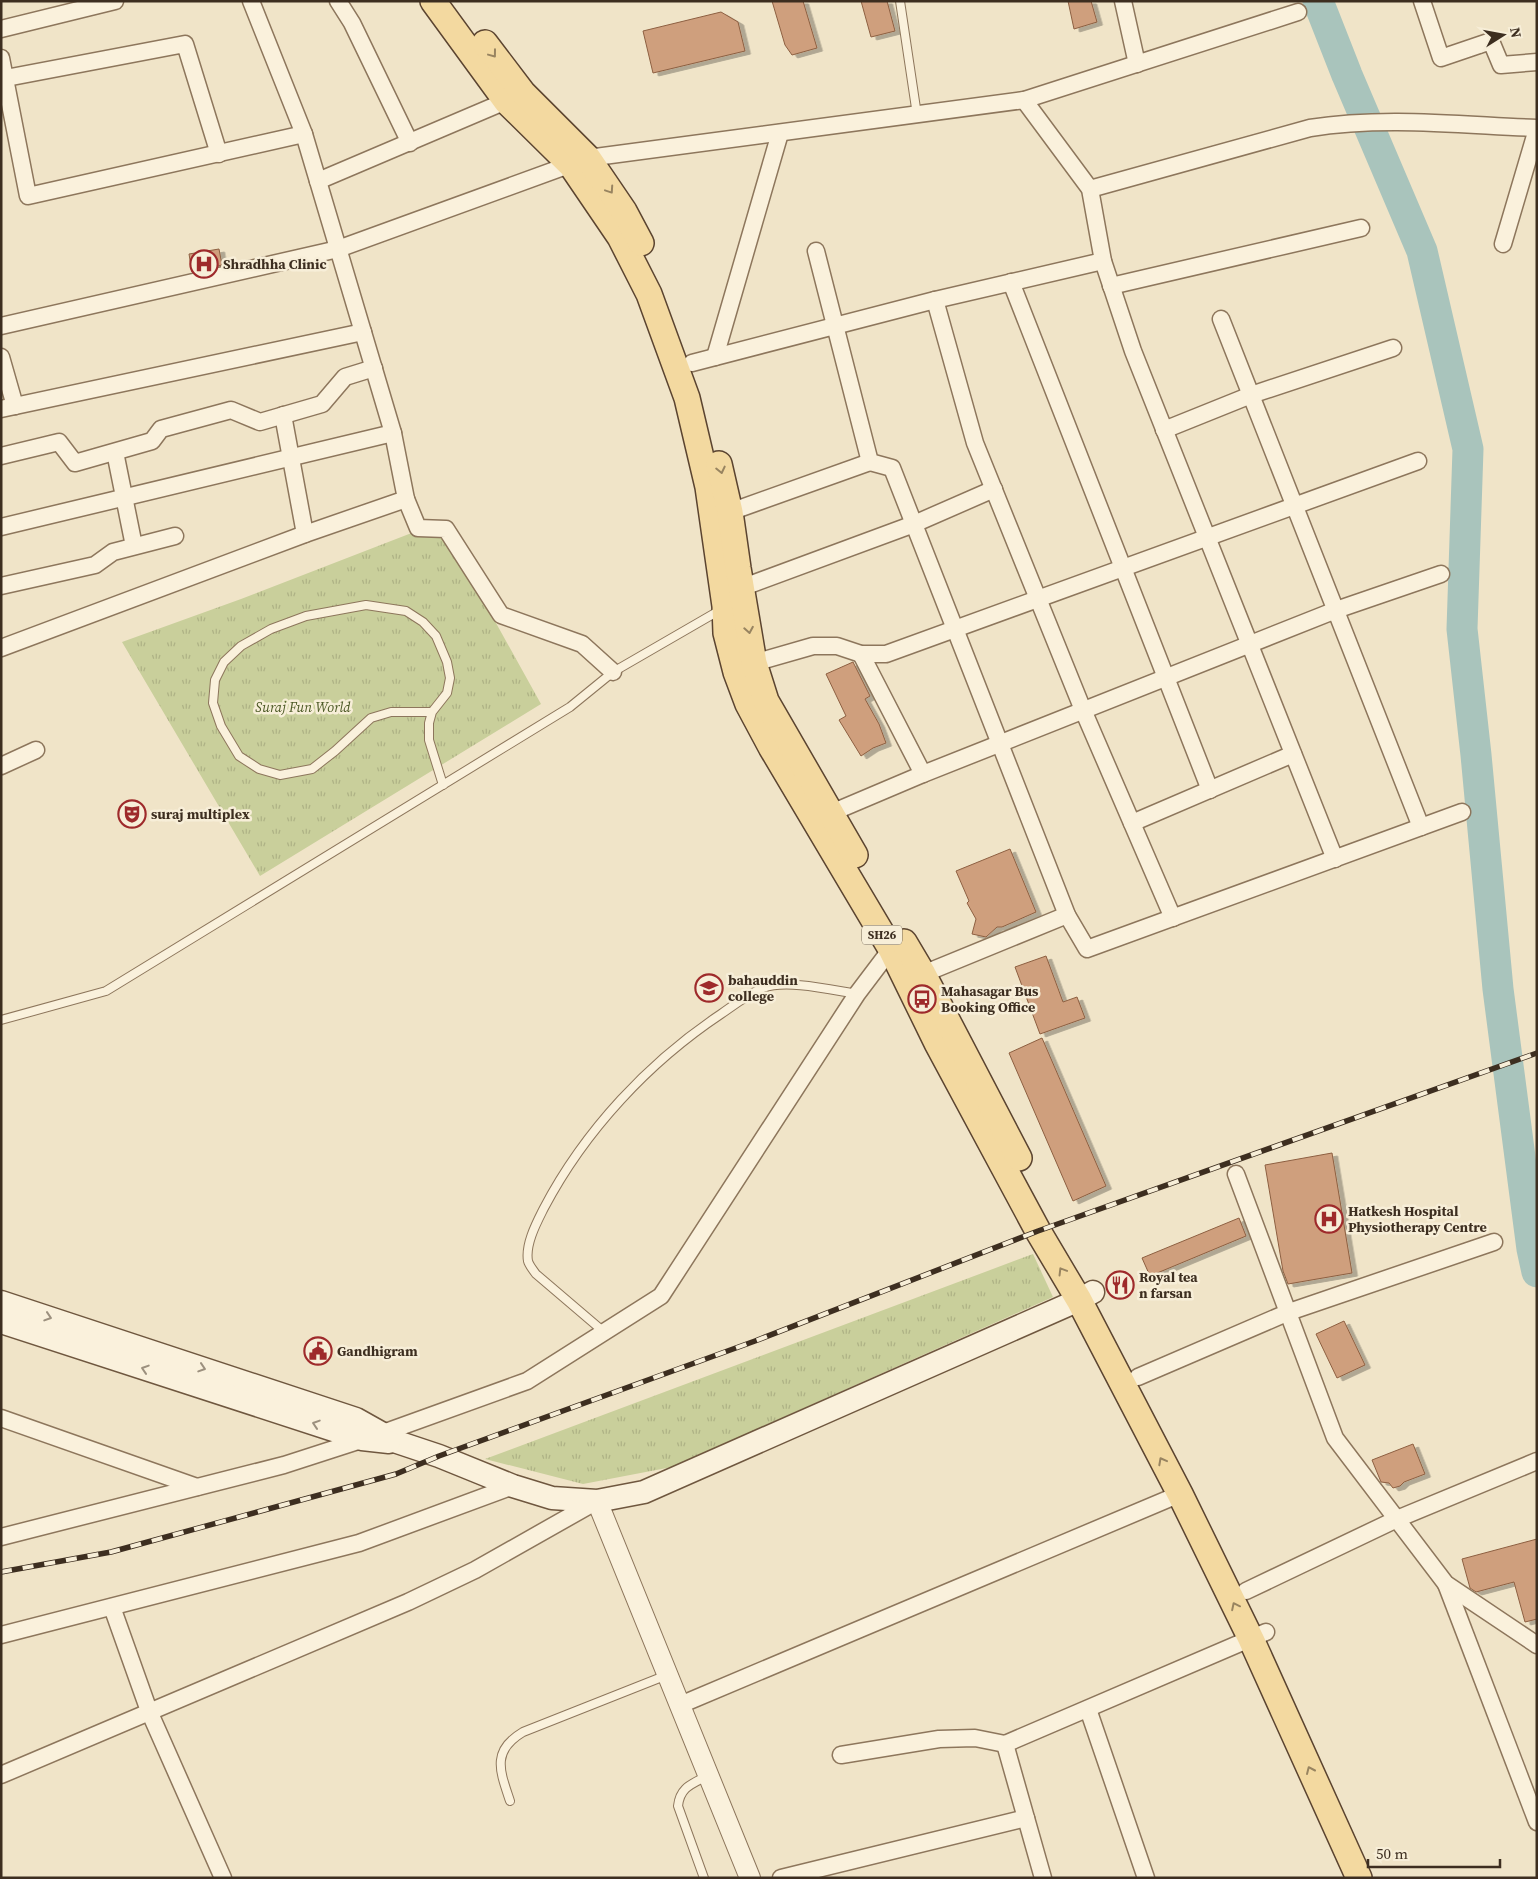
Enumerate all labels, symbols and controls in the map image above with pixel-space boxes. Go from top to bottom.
north arrow [1478,10,1528,60]
text: N [1505,26,1527,39]
one-way arrow [487,48,496,58]
one-way arrow [604,184,613,194]
hospital icon: Shradhha Clinic [189,249,219,279]
place label: Shradhha Clinic [223,254,327,274]
one-way arrow [715,465,726,474]
one-way arrow [743,625,753,634]
park label: Suraj Fun World [255,697,351,717]
theatre icon: suraj multiplex [117,799,147,829]
place label: suraj multiplex [151,804,250,824]
road number: SH26 [862,926,902,944]
place label: bahauddin college [728,970,798,1006]
school or university icon: bahauddin college [694,973,724,1003]
place label: Mahasagar Bus Booking Office [941,981,1039,1017]
bus stop icon: Mahasagar Bus Booking Office [907,984,937,1014]
place label: Hatkesh Hospital Physiotherapy Centre [1348,1201,1487,1237]
hospital icon: Hatkesh Hospital Physiotherapy Centre [1314,1204,1344,1234]
one-way arrow [1058,1267,1068,1276]
place label: Royal tea n farsan [1139,1267,1198,1303]
restaurant icon: Royal tea n farsan [1105,1270,1135,1300]
one-way arrow [43,1311,51,1321]
public building icon: Gandhigram [303,1336,333,1366]
place label: Gandhigram [337,1341,418,1361]
one-way arrow [197,1362,206,1372]
one-way arrow [141,1365,149,1375]
one-way arrow [312,1420,321,1430]
one-way arrow [1158,1457,1168,1466]
one-way arrow [1231,1602,1241,1611]
one-way arrow [1306,1766,1317,1775]
scale bar [1368,1836,1500,1868]
text: 50 m [1376,1843,1408,1864]

